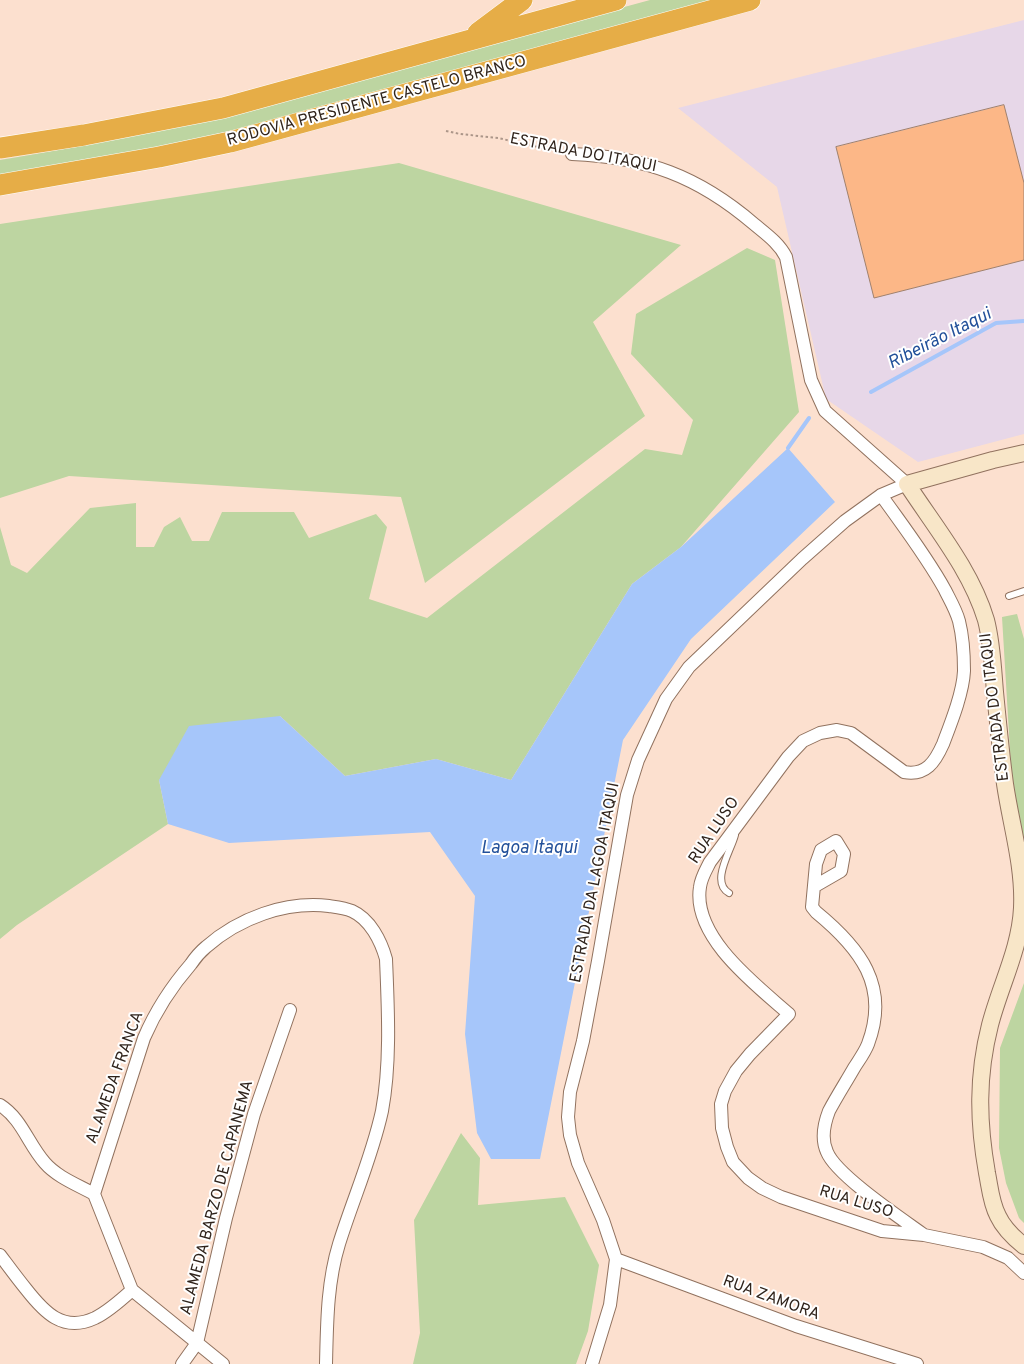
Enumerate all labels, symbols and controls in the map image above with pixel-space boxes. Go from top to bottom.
street label: RODOVIA PRESIDENTE CASTELO BRANCO [225,53,529,151]
street label: ESTRADA DO ITAQUI [508,130,658,178]
water label: Ribeirão Itaqui [885,305,995,375]
street label: ESTRADA DO ITAQUI [977,632,1015,782]
street label: ESTRADA DA LAGOA ITAQUI [567,781,625,985]
street label: RUA LUSO [686,794,744,868]
water label: Lagoa Itaqui [481,838,577,860]
street label: ALAMEDA FRANCA [83,1009,149,1147]
street label: ALAMEDA BARZO DE CAPANEMA [177,1079,259,1317]
street label: RUA LUSO [817,1183,895,1223]
street label: RUA ZAMORA [720,1273,822,1325]

